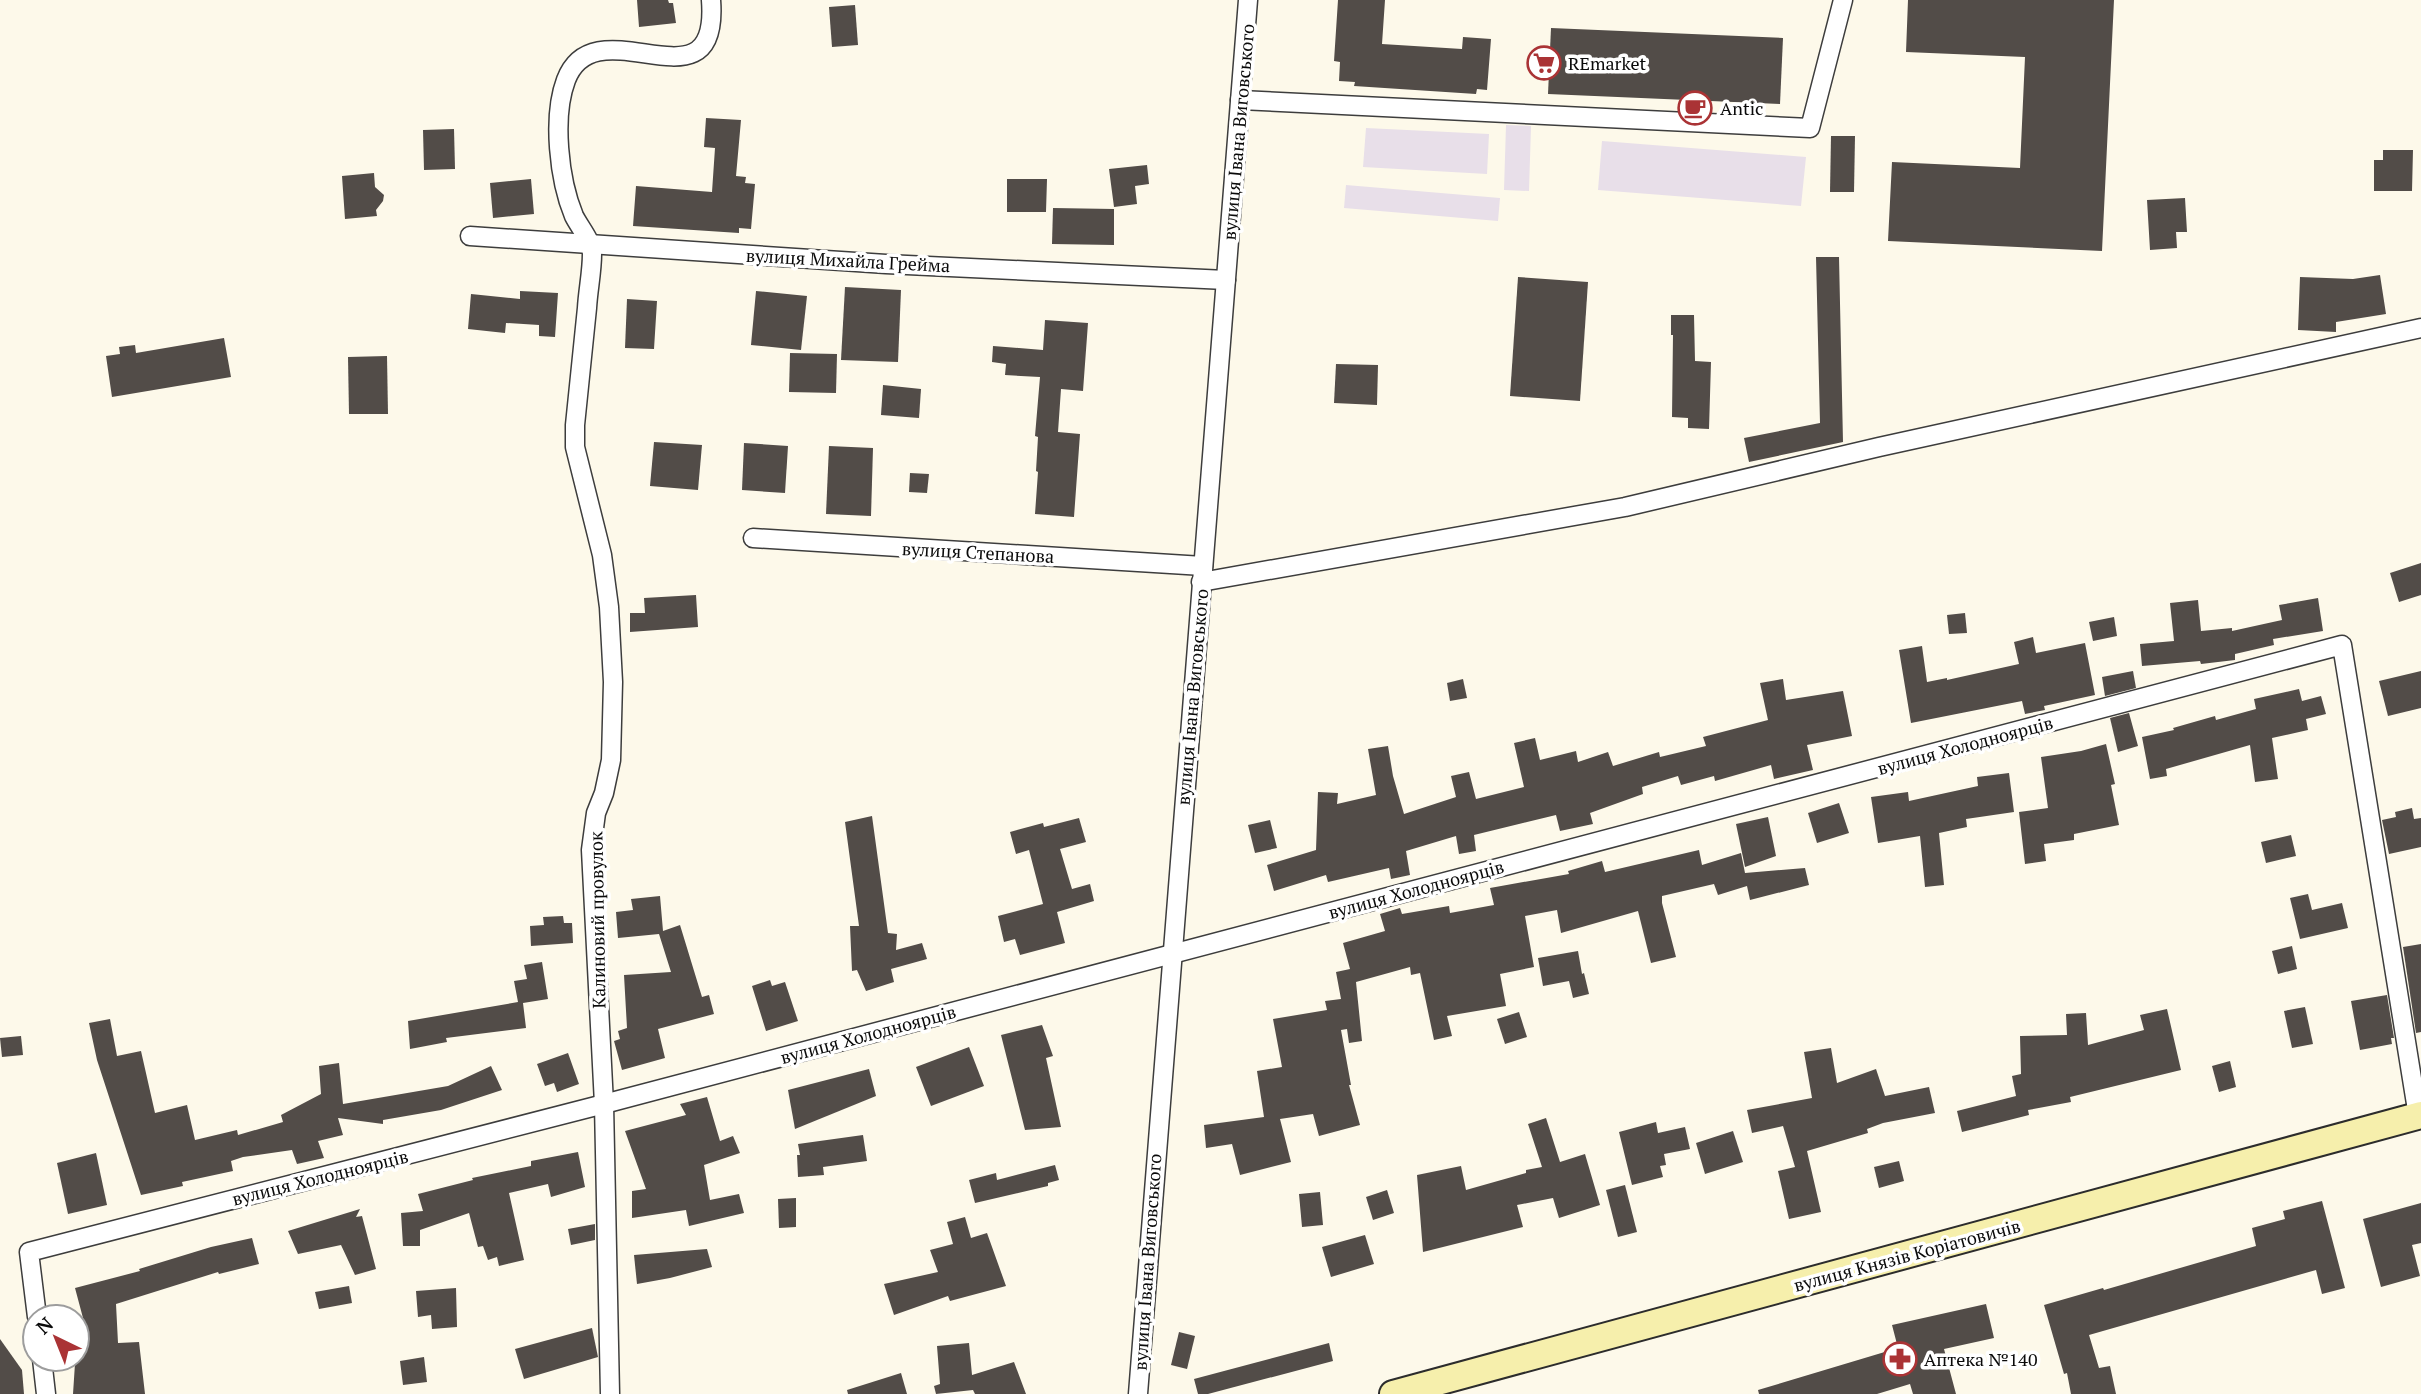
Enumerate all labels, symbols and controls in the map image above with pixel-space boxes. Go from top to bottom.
street label: вулиця Івана Виговського [1217,23,1259,241]
supermarket icon: REmarket [1525,44,1563,82]
place label: REmarket [1568,51,1647,75]
cafe icon: Antic [1676,89,1714,127]
place label: Antic [1720,96,1763,120]
street label: вулиця Михайла Грейма [745,243,951,277]
street label: вулиця Степанова [901,536,1055,568]
street label: вулиця Івана Виговського [1171,588,1213,806]
street label: вулиця Холодноярців [1874,710,2056,780]
street label: Калиновий провулок [583,831,611,1009]
street label: вулиця Холодноярців [1325,854,1507,924]
street label: вулиця Холодноярців [777,999,959,1069]
street label: вулиця Холодноярців [229,1143,411,1211]
street label: вулиця Івана Виговського [1127,1153,1167,1371]
street label: вулиця Князів Коріатовичів [1791,1213,2023,1297]
north arrow [21,1303,91,1373]
text: N [30,1311,58,1339]
pharmacy icon: Аптека №140 [1881,1340,1919,1378]
place label: Аптека №140 [1924,1347,2038,1371]

